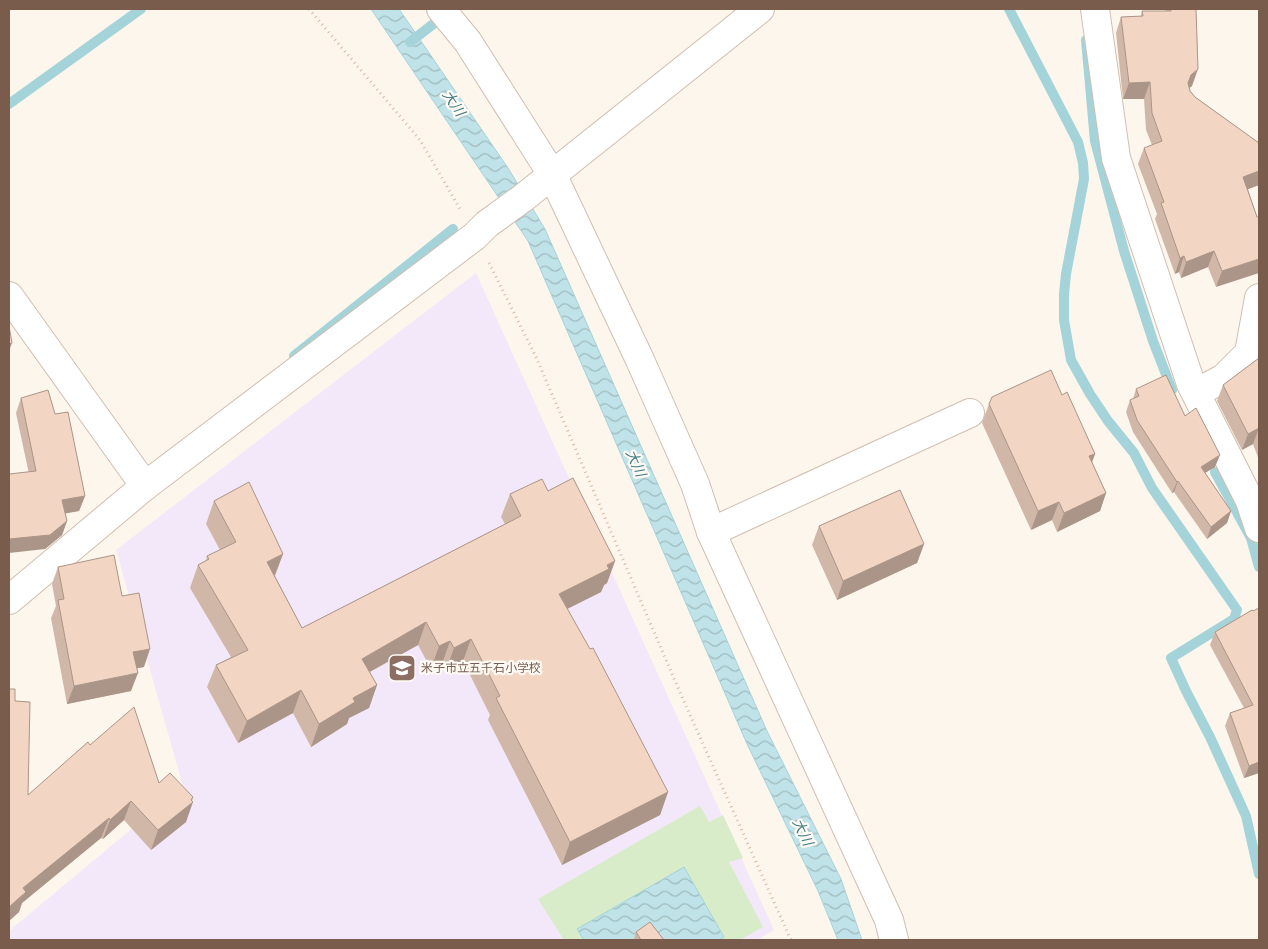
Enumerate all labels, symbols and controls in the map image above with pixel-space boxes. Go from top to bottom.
water label: 大川 [440,87,470,121]
water label: 大川 [623,447,650,481]
school or university icon: 米子市立五千石小学校 [387,653,417,683]
place label: 米子市立五千石小学校 [421,661,541,675]
water label: 大川 [790,816,817,850]

